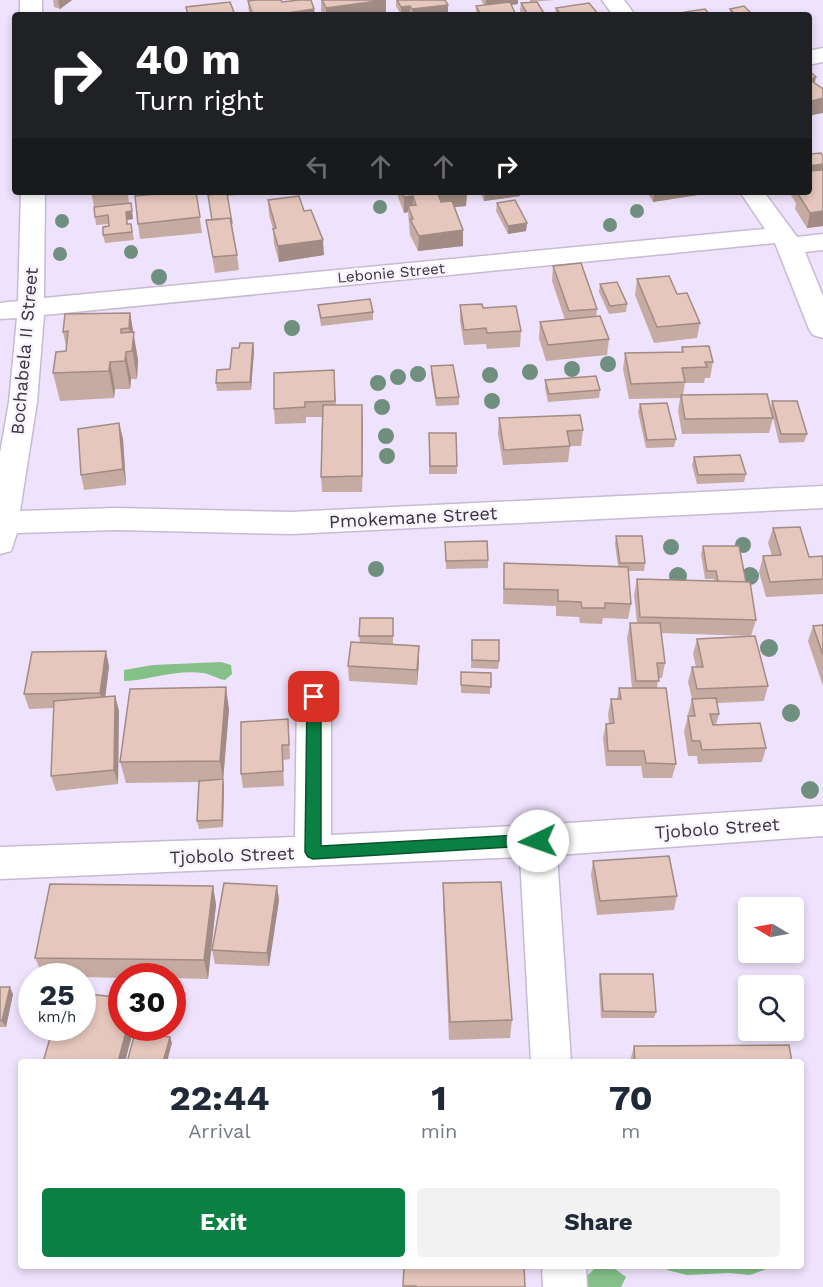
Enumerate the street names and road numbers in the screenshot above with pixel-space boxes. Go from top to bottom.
street label: Lebonie Street [336,259,446,287]
street label: Bochabela II Street [6,266,42,436]
street label: Pmokemane Street [328,502,498,532]
street label: Tjobolo Street [654,813,780,843]
street label: Tjobolo Street [169,842,295,868]

